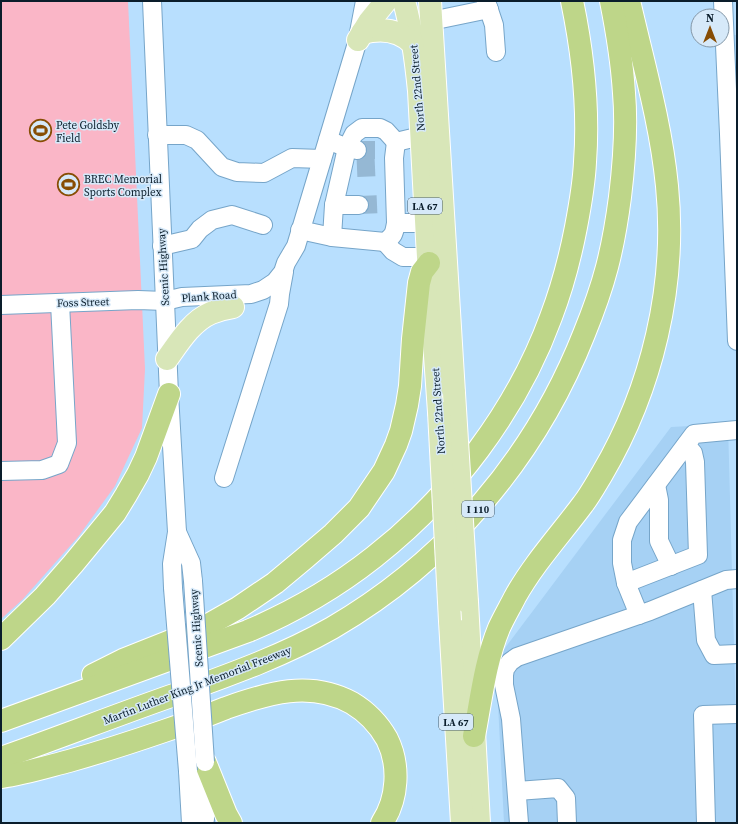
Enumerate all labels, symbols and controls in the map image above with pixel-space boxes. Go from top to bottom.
north arrow [690,8,730,48]
text: N [706,11,714,26]
street label: North 22nd Street [406,44,429,132]
sports icon: Pete Goldsby Field [27,118,53,144]
place label: Pete Goldsby Field [56,118,119,146]
sports icon: BREC Memorial Sports Complex [56,172,82,198]
place label: BREC Memorial Sports Complex [84,172,162,200]
road number: LA 67 [408,198,442,214]
street label: Scenic Highway [154,227,173,306]
street label: Plank Road [181,287,238,306]
street label: Foss Street [57,294,110,311]
street label: North 22nd Street [428,367,449,455]
road number: I 110 [462,501,494,517]
street label: Scenic Highway [186,588,207,667]
street label: Martin Luther King Jr Memorial Freeway [101,642,294,728]
road number: LA 67 [439,714,473,730]

